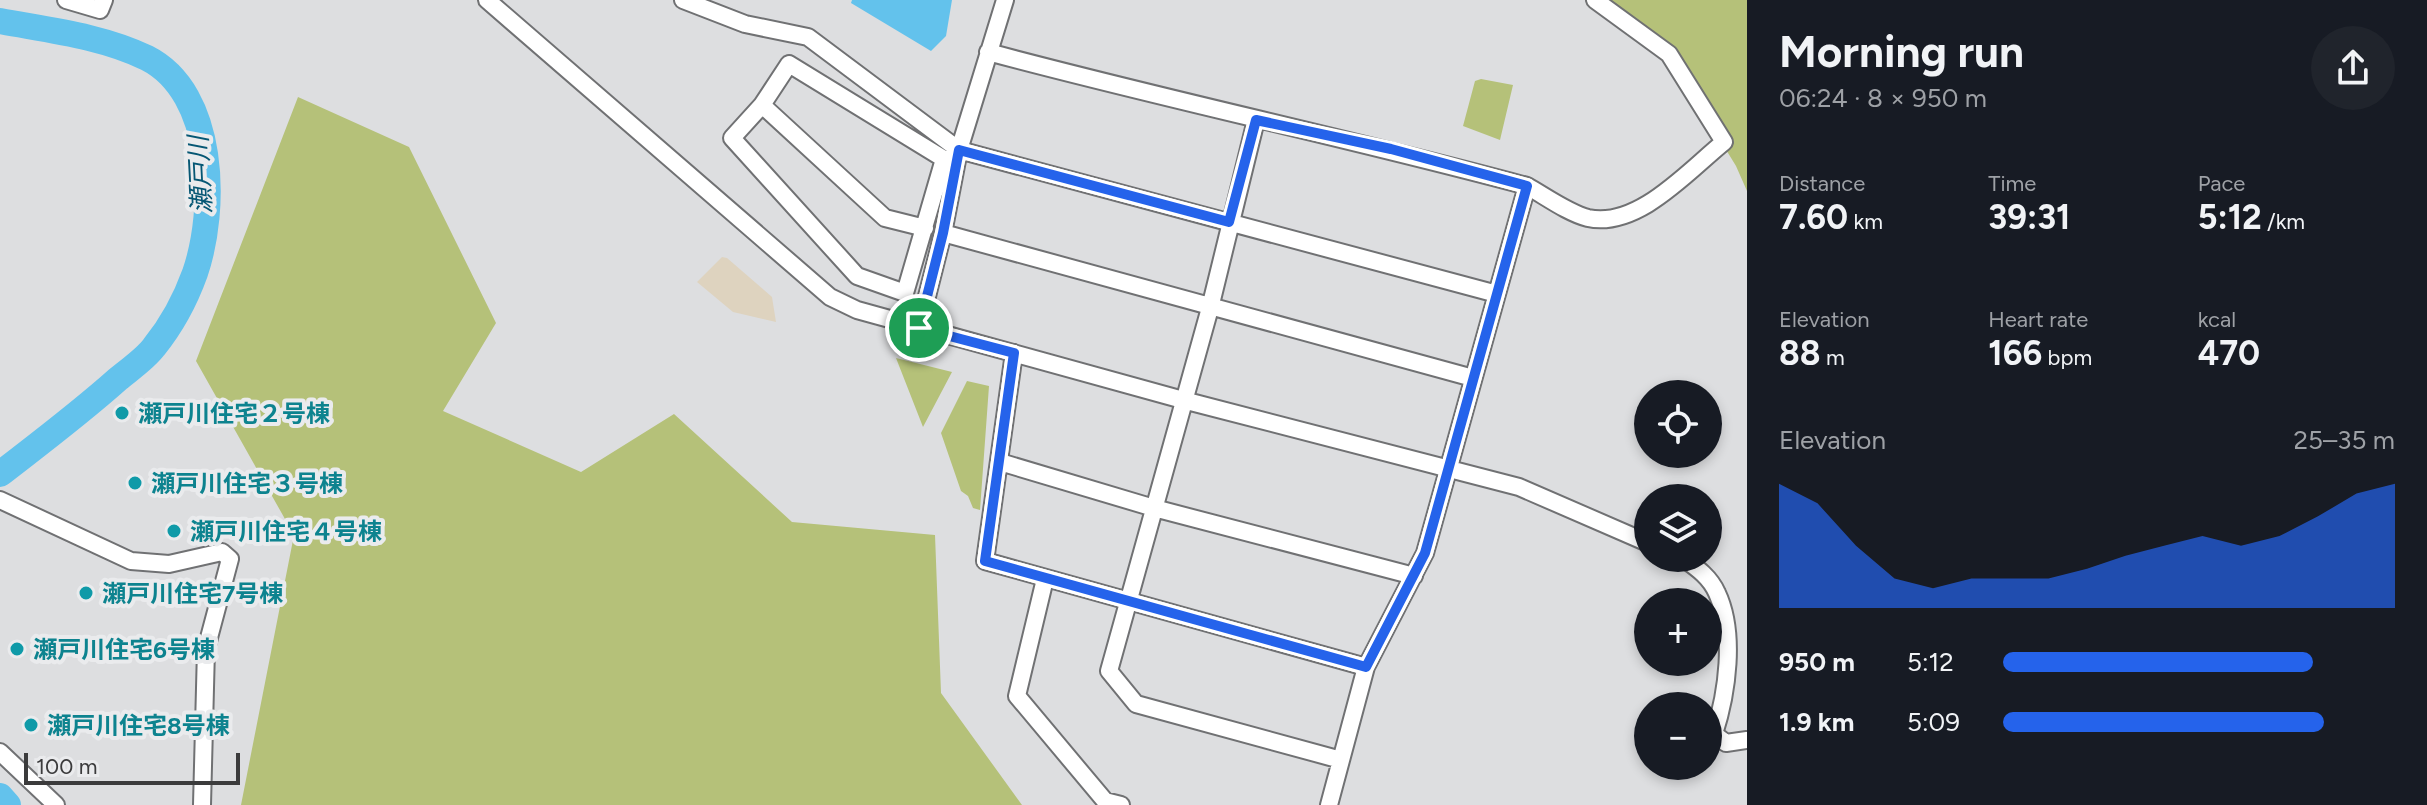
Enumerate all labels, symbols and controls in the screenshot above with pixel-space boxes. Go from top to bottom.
text: Morning run [1779,25,2024,78]
button: share [2311,26,2395,110]
text: 06:24 · 8 × 950 m [1779,82,1987,114]
water label: 瀬戸川 [182,132,218,215]
text: Distance [1779,170,1865,197]
text: Time [1988,170,2036,197]
text: Pace [2198,170,2245,197]
text: 7.60 [1779,197,1848,238]
text: 39:31 [1988,197,2070,238]
text: 5:12 [2198,197,2262,238]
text: km [1848,208,1883,235]
text: /km [2262,208,2305,235]
pin [885,294,953,362]
icon: arrive [897,306,941,350]
text: Elevation [1779,306,1869,333]
text: Heart rate [1988,306,2088,333]
text: kcal [2198,306,2236,333]
text: 88 [1779,333,1821,374]
text: 166 [1988,333,2042,374]
text: 470 [2198,333,2260,374]
text: m [1821,344,1845,371]
text: bpm [2042,344,2092,371]
map controls [1634,380,1722,780]
button: locate [1634,380,1722,468]
place label: 瀬戸川住宅２号棟 [138,399,330,428]
marker: 瀬戸川住宅２号棟 [113,404,131,422]
text: Elevation [1779,424,1886,456]
text: 25–35 m [2294,424,2395,456]
place label: 瀬戸川住宅３号棟 [151,469,343,498]
marker: 瀬戸川住宅３号棟 [126,474,144,492]
button: layers [1634,484,1722,572]
place label: 瀬戸川住宅４号棟 [190,517,382,546]
marker: 瀬戸川住宅４号棟 [165,522,183,540]
place label: 瀬戸川住宅7号棟 [102,579,283,608]
marker: 瀬戸川住宅7号棟 [77,584,95,602]
button: + [1634,588,1722,676]
place label: 瀬戸川住宅6号棟 [33,635,215,664]
marker: 瀬戸川住宅6号棟 [8,640,26,658]
text: 950 m [1779,646,1855,678]
text: 5:12 [1907,646,1954,678]
button: − [1634,692,1722,780]
text: 1.9 km [1779,706,1854,738]
text: 5:09 [1907,706,1960,738]
place label: 瀬戸川住宅8号棟 [47,711,230,740]
marker: 瀬戸川住宅8号棟 [22,716,40,734]
scale bar [24,749,240,785]
text: 100 m [36,753,97,780]

